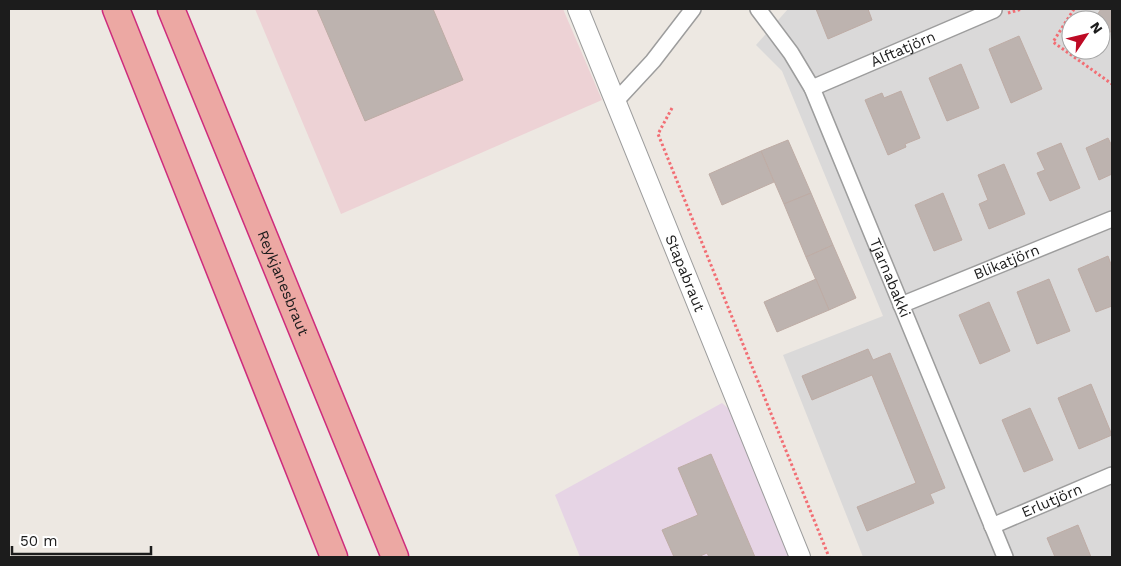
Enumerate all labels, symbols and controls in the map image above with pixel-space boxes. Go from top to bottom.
north arrow [1061,10,1111,60]
text: N [1087,19,1106,36]
street label: Álftatjörn [868,27,938,71]
street label: Reykjanesbraut [253,228,313,339]
street label: Stapabraut [661,232,709,315]
street label: Tjarnabakki [866,235,914,320]
street label: Blikatjörn [971,240,1042,283]
street label: Erlutjörn [1019,480,1085,521]
scale bar [12,524,151,556]
text: 50 m [20,532,57,550]

